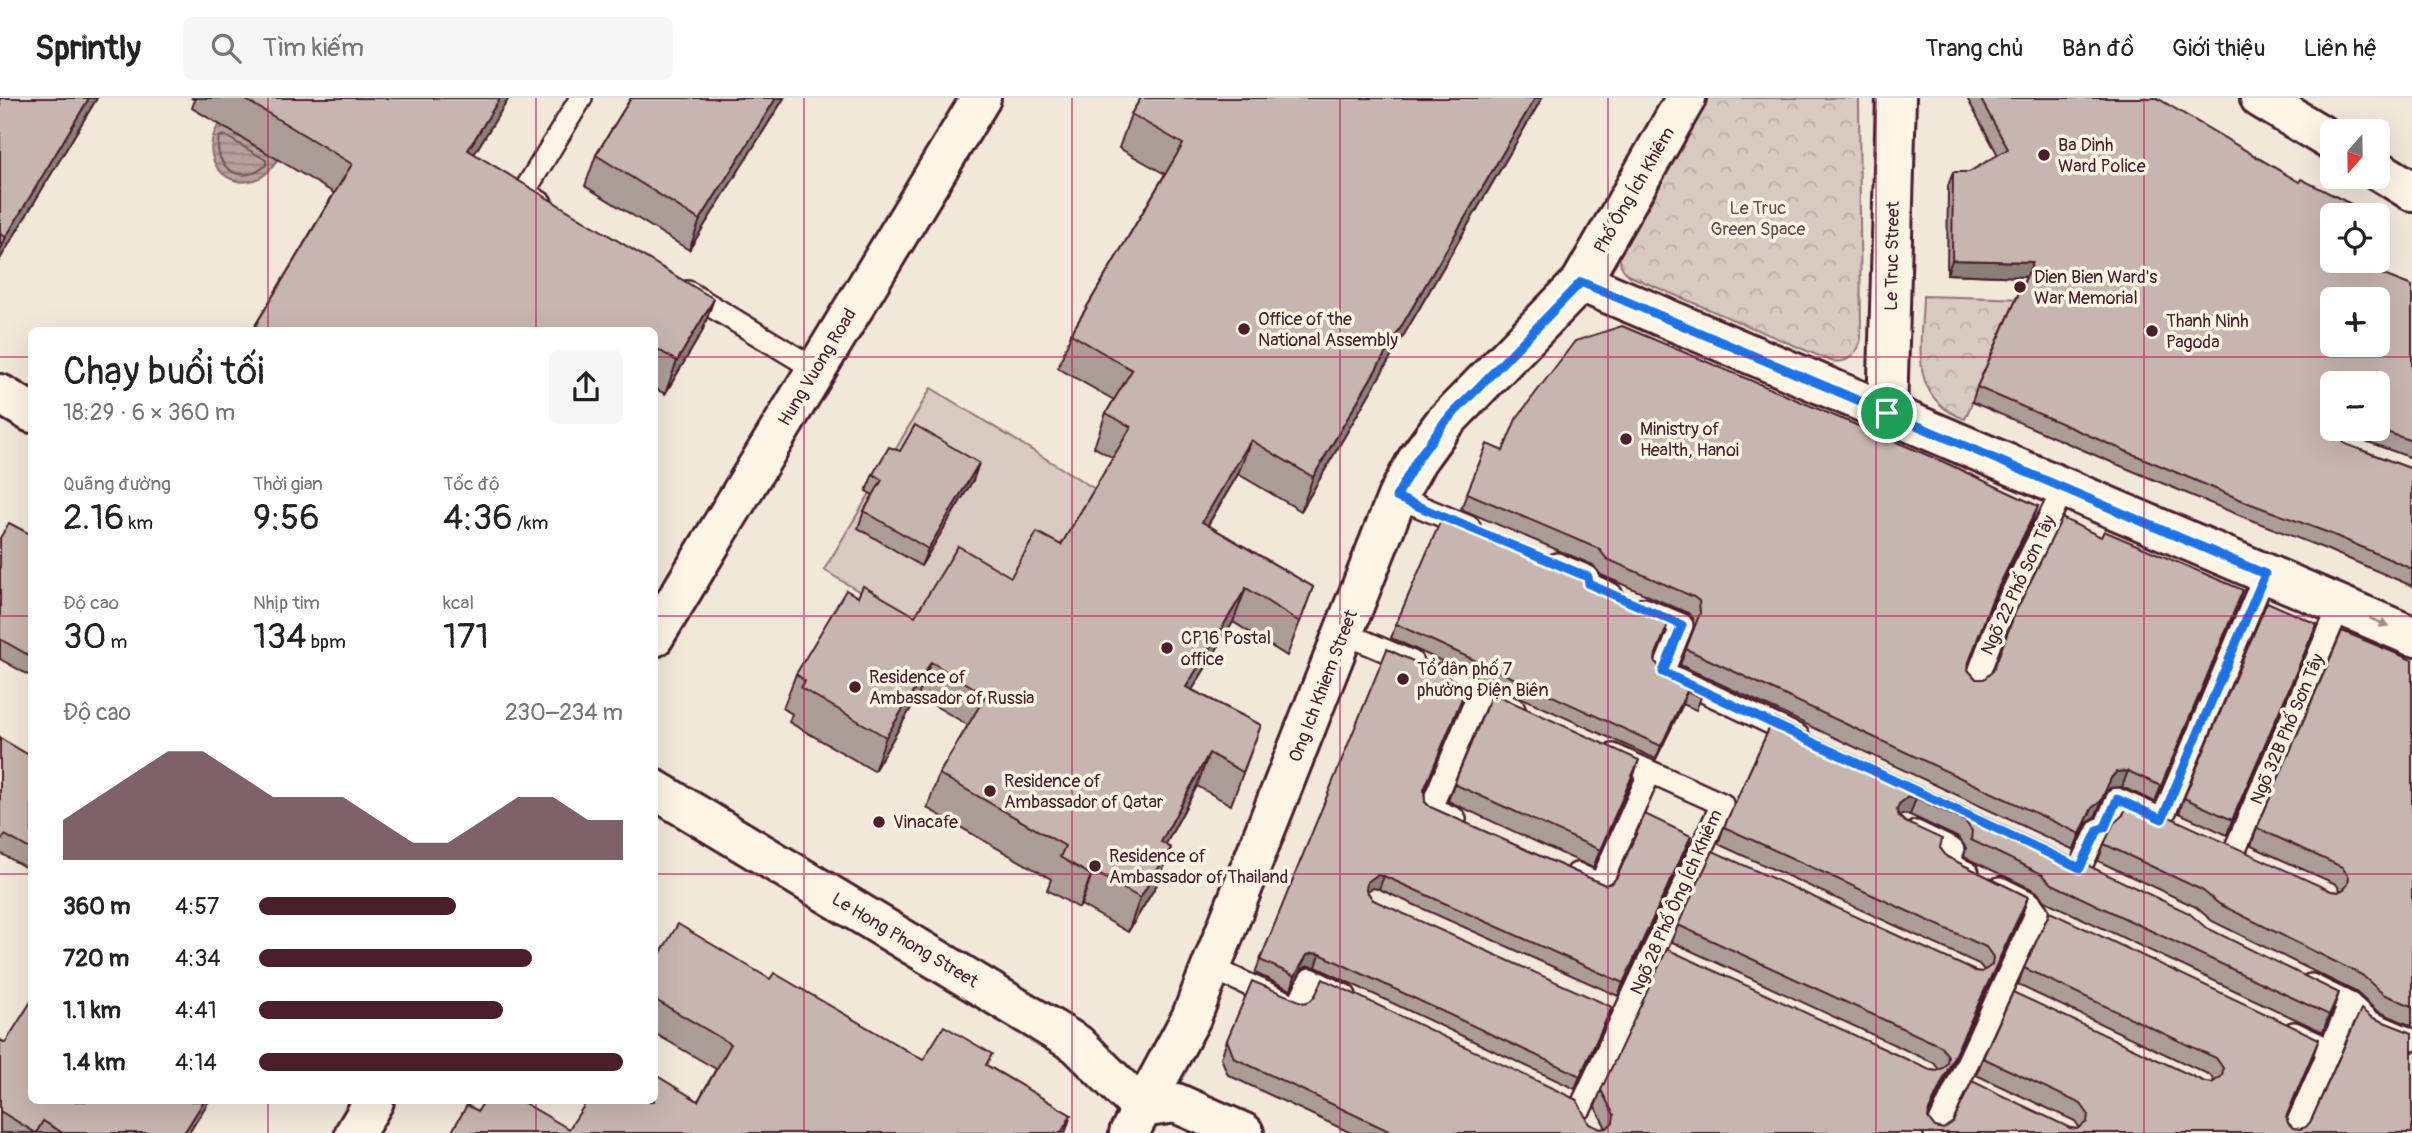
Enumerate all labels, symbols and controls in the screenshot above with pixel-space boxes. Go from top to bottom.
search box [183,17,673,80]
text: Sprintly [35,28,141,69]
icon: search [207,29,245,67]
text: Tìm kiếm [263,32,364,64]
text: Trang chủ [1925,34,2024,63]
text: Bản đồ [2062,34,2134,63]
text: Giới thiệu [2172,34,2266,63]
text: Liên hệ [2304,34,2377,63]
north arrow [2320,119,2390,189]
map controls [2320,119,2390,441]
street label: Phố Ông Ích Khiêm [1589,123,1680,258]
place label: Ba Dinh Ward Police [2058,134,2146,178]
marker: Ba Dinh Ward Police [2036,147,2052,163]
park label: Le Truc Green Space [1711,197,1806,241]
street label: Le Truc Street [1880,200,1905,311]
button: locate [2320,203,2390,273]
place label: Dien Bien Ward's War Memorial [2034,266,2157,310]
marker: Dien Bien Ward's War Memorial [2012,279,2028,295]
button: + [2320,287,2390,357]
street label: Hung Vuong Road [773,304,862,430]
place label: Office of the National Assembly [1258,308,1398,352]
place label: Thanh Ninh Pagoda [2166,310,2249,354]
marker: Office of the National Assembly [1236,321,1252,337]
marker: Thanh Ninh Pagoda [2144,323,2160,339]
text: Chạy buổi tối [63,348,264,396]
button: share [549,350,623,424]
button: − [2320,371,2390,441]
pin [1857,383,1917,443]
icon: arrive [1868,394,1906,432]
text: 18:29 · 6 × 360 m [63,398,235,427]
place label: Ministry of Health, Hanoi [1640,418,1739,462]
marker: Ministry of Health, Hanoi [1618,431,1634,447]
text: Quãng đường [63,472,171,496]
text: Thời gian [253,472,323,496]
text: Tốc độ [443,472,500,496]
text: 2.16 [63,496,124,540]
text: 9:56 [253,496,320,540]
text: 4:36 [443,496,513,540]
text: km [124,511,153,535]
text: /km [513,511,548,535]
street label: Ngõ 22 Phố Sơn Tây [1976,511,2061,659]
text: Độ cao [63,591,119,615]
text: Nhịp tim [253,591,320,615]
text: kcal [443,591,474,615]
street label: Ong Ich Khiem Street [1284,606,1363,766]
text: 30 [63,615,106,659]
text: 134 [253,615,307,659]
text: 171 [443,615,489,659]
one-way arrow [2368,616,2389,627]
place label: CP16 Postal office [1181,627,1271,671]
text: m [106,630,127,654]
text: bpm [307,630,346,654]
marker: CP16 Postal office [1159,640,1175,656]
street label: Ngõ 32B Phố Sơn Tây [2245,650,2330,808]
place label: Tổ dân phố 7 phường Điện Biên [1417,657,1549,702]
place label: Residence of Ambassador of Russia [869,666,1034,710]
marker: Tổ dân phố 7 phường Điện Biên [1395,671,1411,687]
marker: Residence of Ambassador of Russia [847,679,863,695]
text: Độ cao [63,698,131,727]
text: 230–234 m [505,698,623,727]
place label: Residence of Ambassador of Qatar [1004,770,1164,814]
marker: Residence of Ambassador of Qatar [982,783,998,799]
street label: Ngõ 28 Phố Ông Ích Khiêm [1625,806,1728,998]
place label: Vinacafe [893,811,958,834]
marker: Vinacafe [871,814,887,830]
place label: Residence of Ambassador of Thailand [1109,845,1288,889]
marker: Residence of Ambassador of Thailand [1087,858,1103,874]
street label: Le Hong Phong Street [827,888,983,994]
text: 360 m [63,892,130,921]
text: 4:57 [175,892,219,921]
text: 720 m [63,944,129,973]
text: 4:34 [175,944,221,973]
text: 1.1 km [63,996,121,1025]
text: 4:41 [175,996,217,1025]
text: 1.4 km [63,1048,125,1077]
text: 4:14 [175,1048,217,1077]

